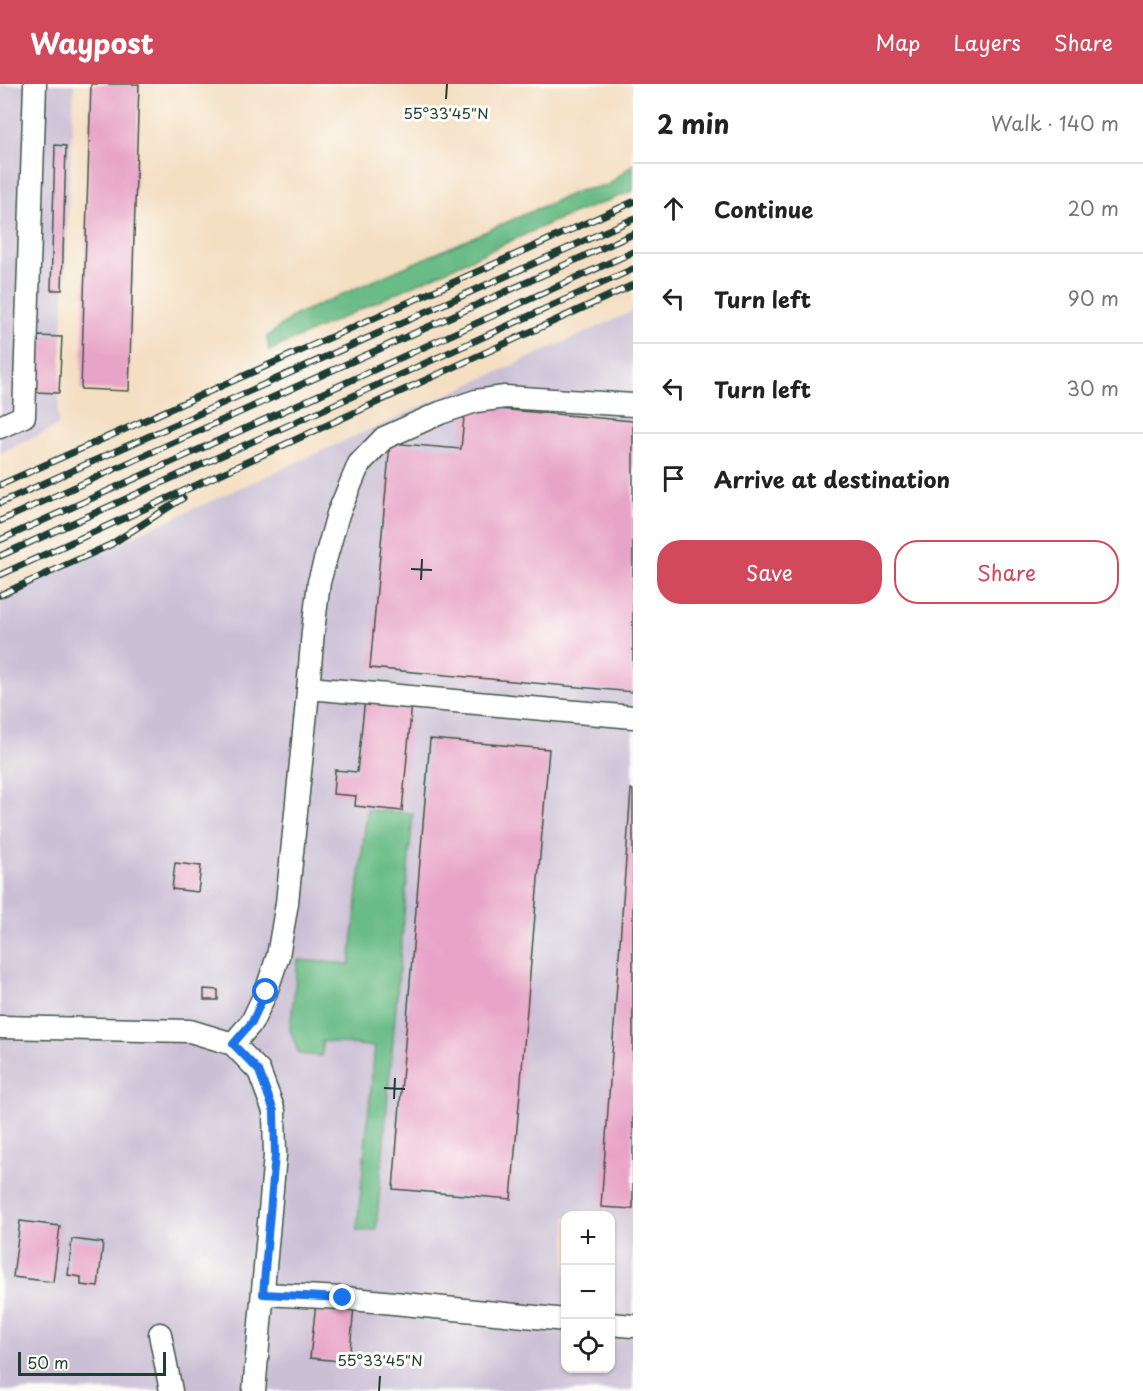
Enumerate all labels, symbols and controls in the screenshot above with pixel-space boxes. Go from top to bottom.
text: Waypost [30,21,154,64]
text: Map [876,26,920,58]
text: Layers [953,26,1021,58]
text: Share [1054,26,1113,58]
text: 55°33'45"N [403,101,489,124]
text: 2 min [657,104,730,143]
text: Walk · 140 m [991,108,1119,138]
icon: ahead [657,192,690,225]
text: Continue [714,192,813,225]
text: 20 m [1067,193,1119,223]
icon: left [657,282,690,315]
text: Turn left [714,282,811,315]
text: 90 m [1068,283,1119,313]
icon: left [657,372,690,405]
text: Turn left [714,372,811,405]
text: 30 m [1066,373,1119,403]
icon: arrive [657,462,690,495]
text: Arrive at destination [714,462,950,495]
button: Save [657,540,882,604]
button: Share [894,540,1119,604]
route start [252,978,278,1004]
map controls [561,1211,615,1373]
button: + [561,1211,615,1265]
button: − [561,1265,615,1319]
route end [329,1284,355,1310]
button: locate [561,1319,615,1373]
text: 55°33'45"N [337,1348,423,1371]
scale bar [18,1349,166,1376]
text: 50 m [27,1350,68,1374]

